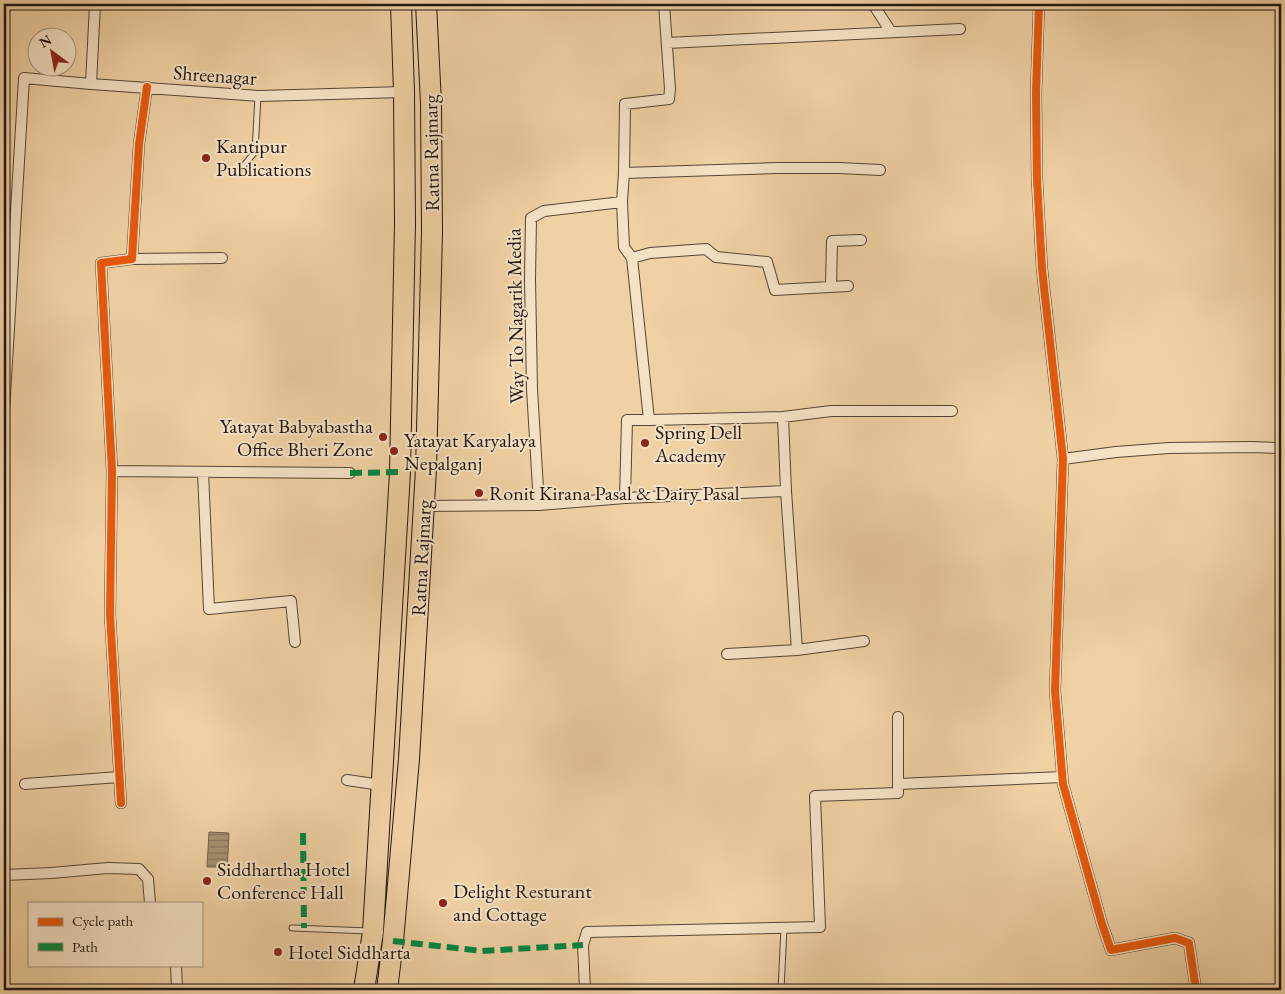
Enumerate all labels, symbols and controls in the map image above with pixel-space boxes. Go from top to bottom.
north arrow [28,28,78,78]
text: N [36,30,55,52]
street label: Shreenagar [172,59,258,91]
street label: Ratna Rajmarg [417,94,445,211]
place label: Kantipur Publications [216,133,311,182]
marker: Kantipur Publications [200,152,212,164]
street label: Way To Nagarik Media [500,228,530,404]
place label: Yatayat Babyabastha Office Bheri Zone [220,413,373,462]
place label: Spring Dell Academy [654,419,742,468]
place label: Yatayat Karyalaya Nepalganj [404,427,536,476]
marker: Yatayat Babyabastha Office Bheri Zone [377,431,389,443]
marker: Spring Dell Academy [639,437,651,449]
marker: Yatayat Karyalaya Nepalganj [388,445,400,457]
place label: Ronit Kirana Pasal & Dairy Pasal [489,480,740,506]
marker: Ronit Kirana Pasal & Dairy Pasal [473,487,485,499]
street label: Ratna Rajmarg [405,499,437,617]
place label: Siddhartha Hotel Conference Hall [217,856,350,905]
marker: Siddhartha Hotel Conference Hall [201,875,213,887]
place label: Delight Resturant and Cottage [453,878,592,927]
marker: Delight Resturant and Cottage [437,897,449,909]
legend [28,902,202,966]
text: Cycle path [72,911,134,930]
text: Path [72,937,98,956]
place label: Hotel Siddharta [288,939,411,965]
marker: Hotel Siddharta [272,946,284,958]

